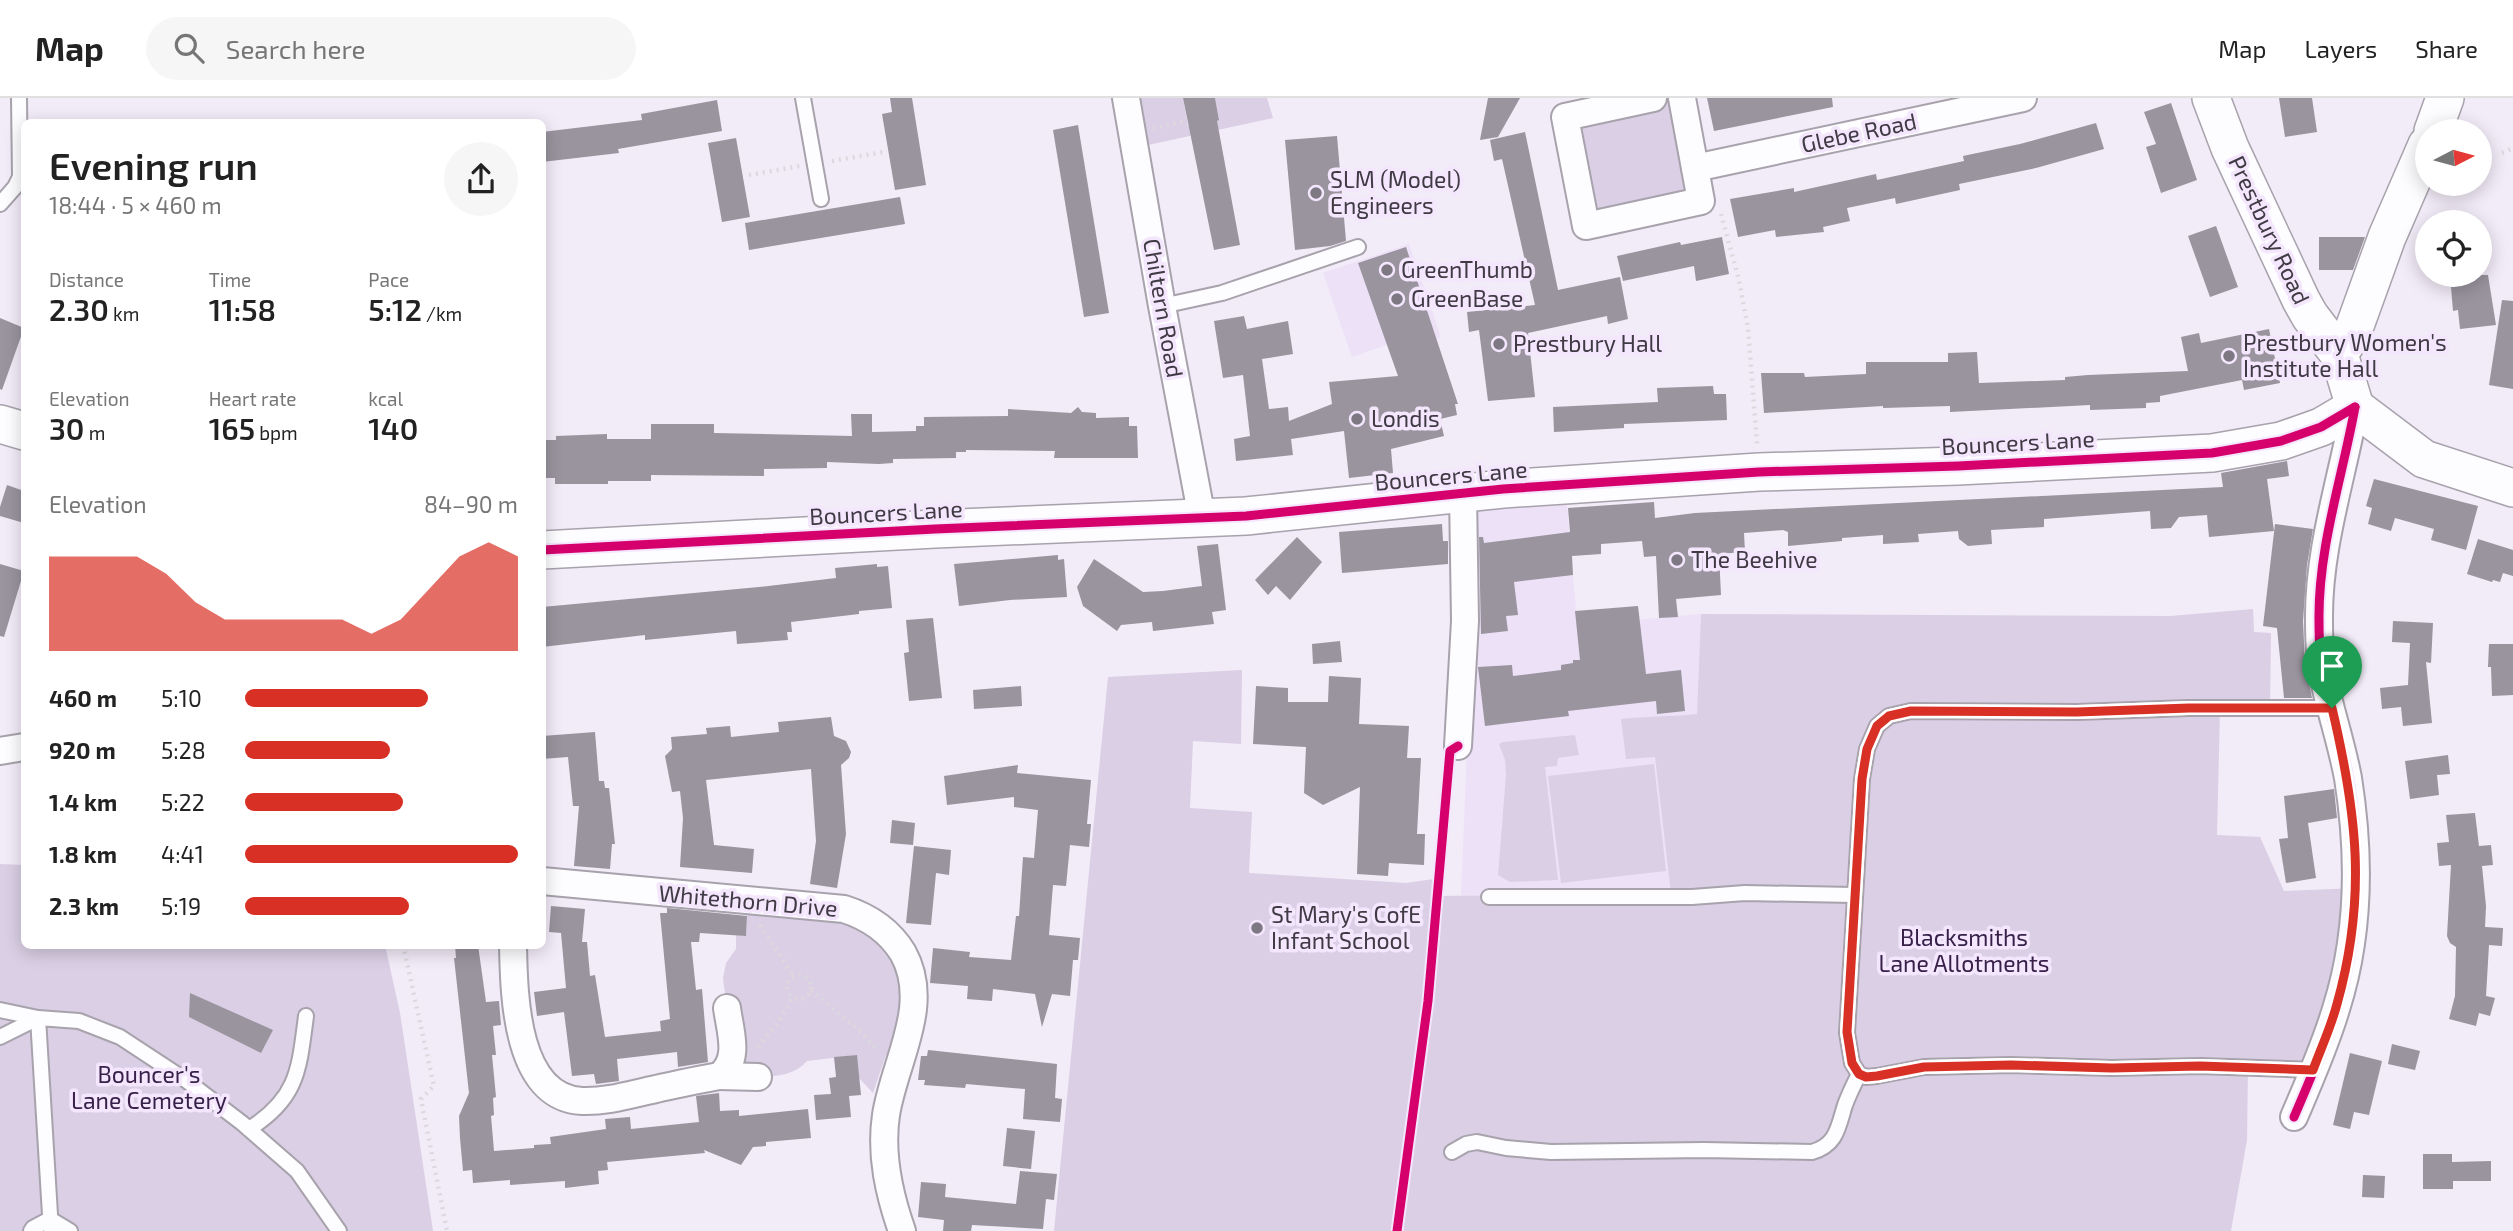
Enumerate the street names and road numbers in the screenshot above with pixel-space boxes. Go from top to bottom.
street label: Glebe Road [1799,106,1919,158]
street label: Prestbury Road [2223,151,2317,308]
street label: Chiltern Road [1138,236,1190,380]
street label: Bouncers Lane [1941,424,2095,460]
street label: Bouncers Lane [1373,454,1529,496]
street label: Bouncers Lane [809,494,963,530]
street label: Whitethorn Drive [657,878,839,922]

